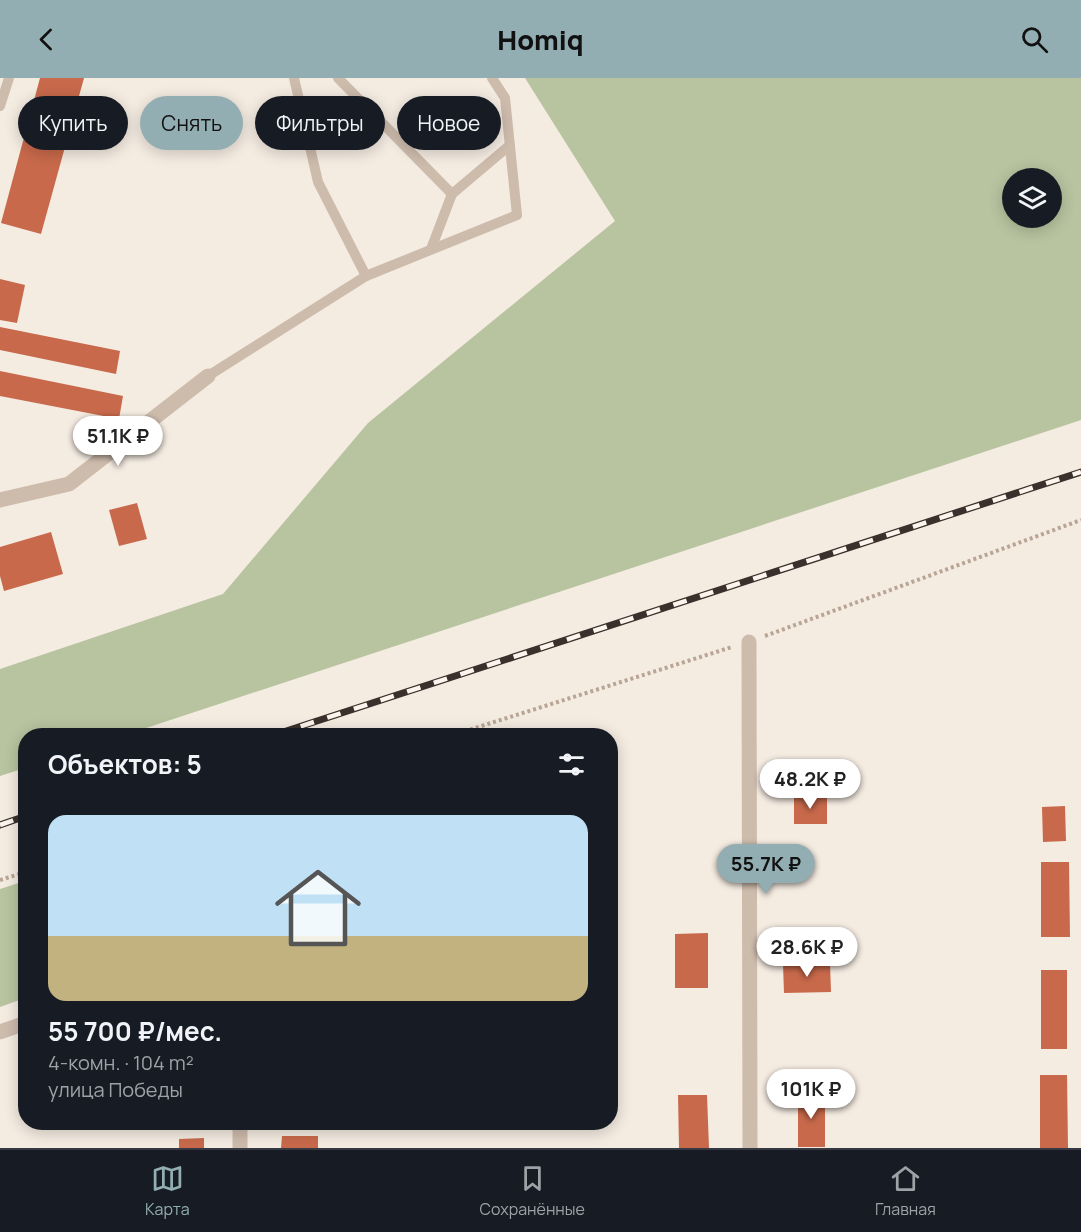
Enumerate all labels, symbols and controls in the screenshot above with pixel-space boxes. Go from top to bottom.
text: Homiq [497,21,584,58]
icon: back [30,23,63,56]
icon: search [1018,23,1051,56]
chip: Купить [18,96,128,150]
chip: Снять [140,96,243,150]
chip: Фильтры [255,96,385,150]
chip: Новое [397,96,501,150]
map controls [1002,168,1062,228]
button: layers [1002,168,1062,228]
pin: 51.1K ₽ [63,416,173,467]
text: 51.1K ₽ [87,422,149,449]
text: Объектов: 5 [48,746,202,782]
icon: filters [555,748,588,781]
pin: 48.2K ₽ [755,759,865,810]
text: 48.2K ₽ [774,765,846,792]
pin: 55.7K ₽ [711,844,821,895]
text: 55.7K ₽ [731,850,801,877]
icon: home [264,854,372,962]
pin: 28.6K ₽ [752,927,862,978]
text: 28.6K ₽ [771,933,843,960]
text: 55 700 ₽/мес. [48,1013,222,1049]
text: 4-комн. · 104 m² [48,1049,194,1076]
pin: 101K ₽ [762,1069,860,1120]
text: 101K ₽ [781,1075,841,1102]
text: улица Победы [48,1076,183,1103]
tab: Карта [145,1162,190,1220]
tab: Сохранённые [480,1162,585,1220]
tab: Главная [875,1162,936,1220]

